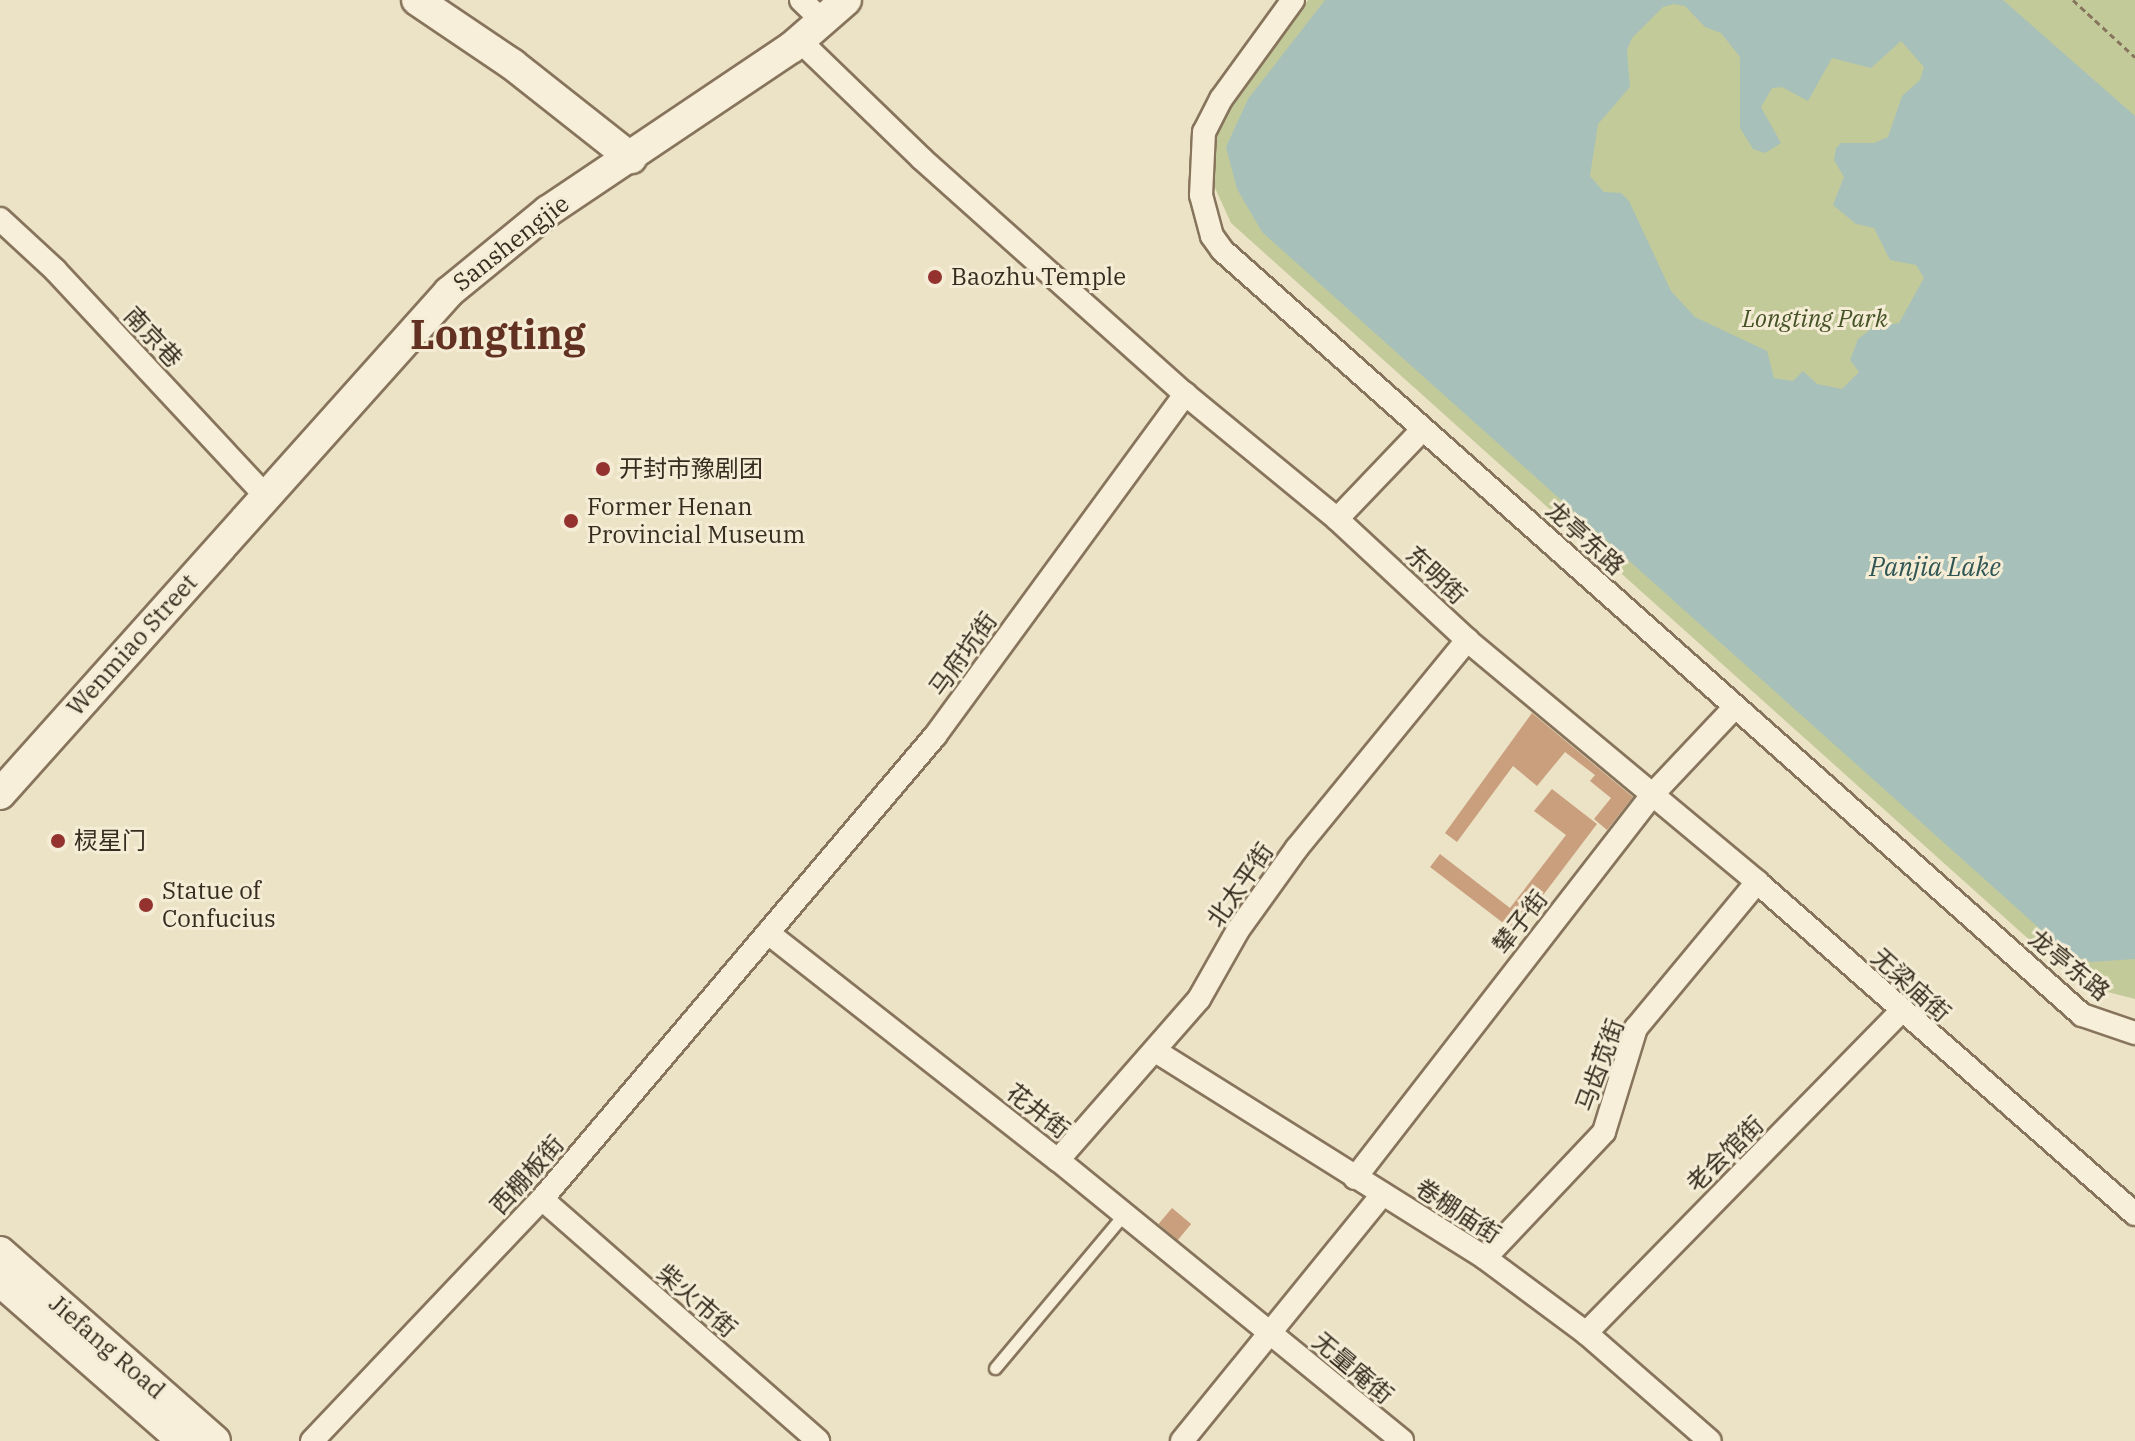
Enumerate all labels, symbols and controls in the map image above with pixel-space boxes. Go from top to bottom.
street label: Sanshengjie [447,189,575,297]
place label: Baozhu Temple [951,263,1126,291]
marker: Baozhu Temple [926,268,944,286]
street label: 南京巷 [118,301,188,373]
park label: Longting Park [1742,305,1888,333]
district label: Longting [410,310,586,358]
place label: 开封市豫剧团 [619,455,763,483]
marker: 开封市豫剧团 [594,460,612,478]
place label: Former Henan Provincial Museum [587,493,805,549]
street label: 龙亭东路 [1540,495,1630,581]
marker: Former Henan Provincial Museum [562,512,580,530]
street label: 东明街 [1400,540,1472,610]
water label: Panjia Lake [1869,551,2001,583]
street label: Wenmiao Street [61,568,203,722]
street label: 马府坑街 [923,607,1003,701]
place label: 棂星门 [74,827,146,855]
marker: 棂星门 [49,832,67,850]
street label: 北太平街 [1201,837,1279,933]
place label: Statue of Confucius [162,877,276,933]
street label: 辇子街 [1486,885,1554,959]
marker: Statue of Confucius [137,896,155,914]
street label: 龙亭东路 [2023,924,2115,1006]
street label: 无梁庙街 [1866,942,1956,1028]
street label: 马齿苋街 [1570,1015,1630,1115]
street label: 花井街 [1001,1077,1075,1145]
street label: 老会馆街 [1680,1110,1770,1198]
street label: 西棚板街 [484,1130,570,1220]
street label: 卷棚庙街 [1410,1173,1506,1249]
street label: 柴火市街 [651,1259,743,1343]
street label: Jiefang Road [43,1289,171,1405]
street label: 无量庵街 [1307,1326,1399,1410]

